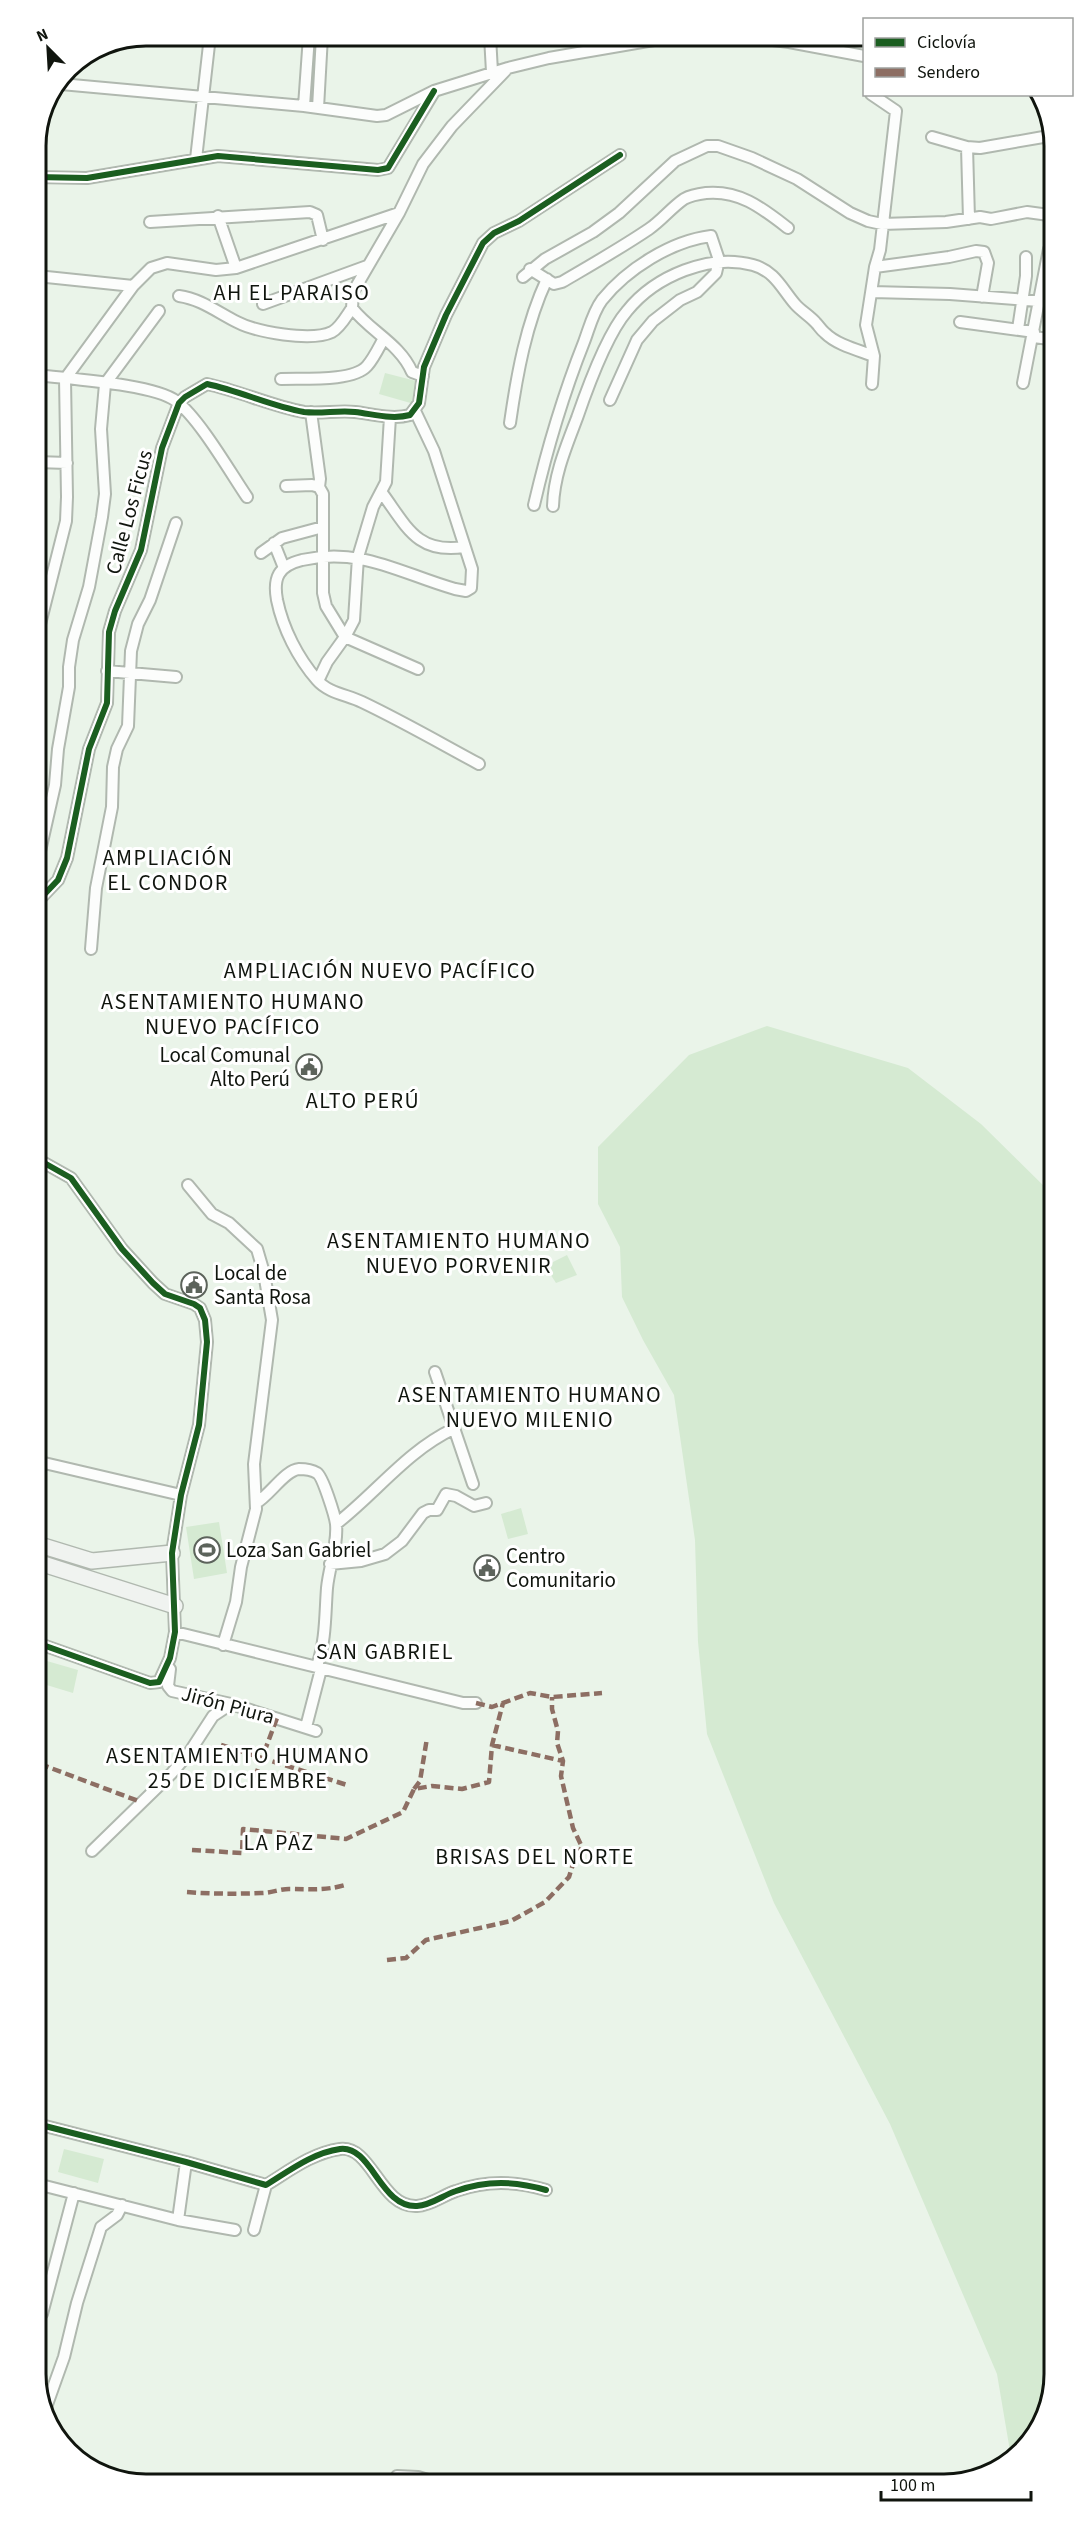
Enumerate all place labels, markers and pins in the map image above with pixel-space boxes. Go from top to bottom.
place label: Local Comunal Alto Perú [160,1040,290,1094]
public building icon: Local Comunal Alto Perú [294,1052,324,1082]
place label: Local de Santa Rosa [214,1258,311,1312]
public building icon: Local de Santa Rosa [179,1270,209,1300]
sports icon: Loza San Gabriel [192,1535,222,1565]
place label: Loza San Gabriel [226,1535,371,1565]
place label: Centro Comunitario [506,1541,616,1595]
public building icon: Centro Comunitario [472,1553,502,1583]

